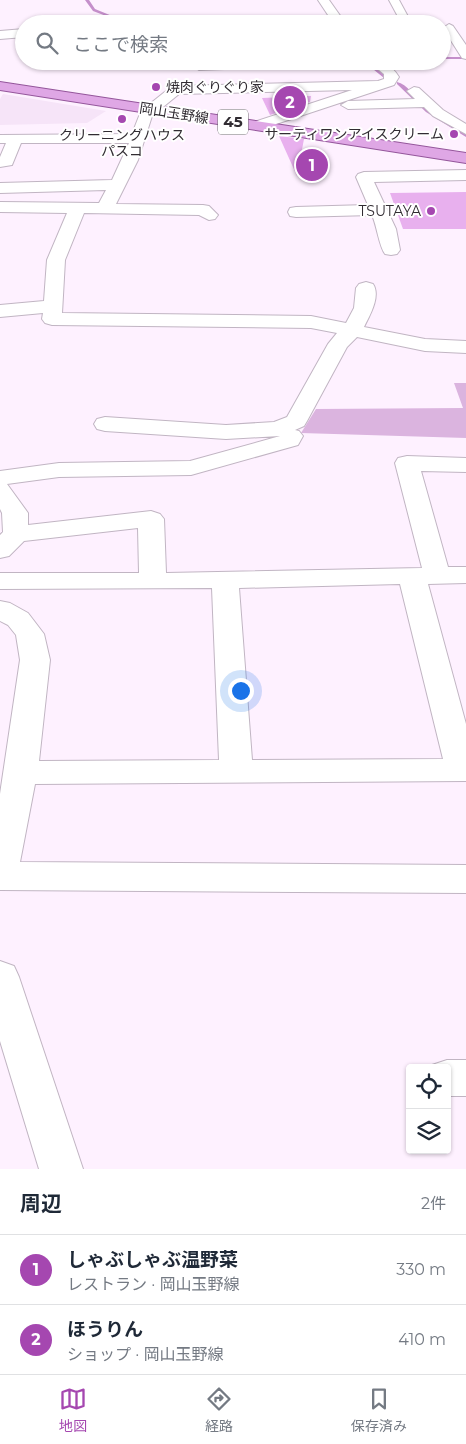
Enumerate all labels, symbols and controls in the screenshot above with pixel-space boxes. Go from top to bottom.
search box [15,15,451,70]
icon: search [33,29,61,57]
text: ここで検索 [73,33,168,56]
place label: 焼肉ぐりぐり家 [166,78,264,96]
marker: 焼肉ぐりぐり家 [150,81,162,93]
pin: 2 [274,83,306,121]
street label: 岡山玉野線 [138,99,210,127]
road number: 45 [218,110,248,134]
marker: クリーニングハウス パスコ [116,113,128,125]
place label: サーティワンアイスクリーム [264,125,444,143]
place label: クリーニングハウス パスコ [59,126,185,160]
marker: サーティワンアイスクリーム [448,128,460,140]
pin: 1 [296,146,328,184]
place label: TSUTAYA [358,202,422,220]
marker: TSUTAYA [425,205,437,217]
your location [228,678,254,704]
map controls [406,1064,451,1154]
button: locate [406,1064,451,1109]
button: layers [406,1109,451,1154]
text: 周辺 [20,1191,62,1216]
text: 2件 [421,1194,446,1213]
text: しゃぶしゃぶ温野菜 [67,1248,238,1271]
text: 1 [33,1260,39,1279]
text: 330 m [396,1260,446,1279]
text: レストラン · 岡山玉野線 [67,1275,239,1294]
text: ほうりん [67,1318,143,1341]
text: 2 [31,1330,41,1349]
text: 410 m [398,1330,446,1349]
text: ショップ · 岡山玉野線 [67,1345,223,1364]
tab: 地図 [59,1385,87,1435]
tab: 経路 [205,1385,233,1435]
tab: 保存済み [351,1385,407,1435]

